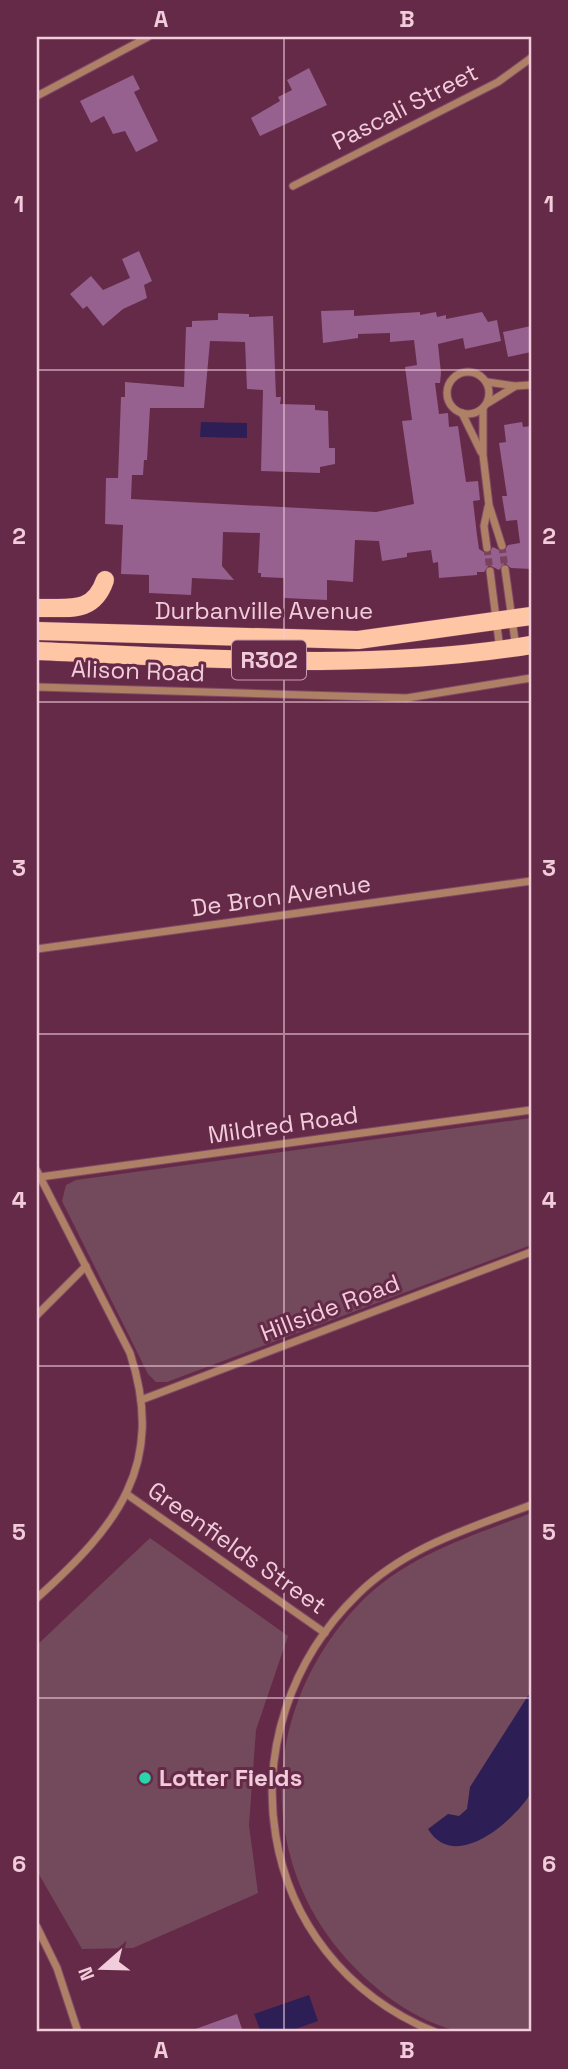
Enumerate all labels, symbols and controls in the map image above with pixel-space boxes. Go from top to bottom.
text: A [154,4,169,34]
text: B [399,4,415,34]
street label: Pascali Street [326,56,483,157]
text: 1 [14,189,24,219]
text: 1 [544,189,554,219]
text: 2 [12,521,26,551]
text: 2 [542,521,556,551]
street label: Durbanville Avenue [155,595,373,626]
road number: R302 [232,640,306,680]
street label: Alison Road [70,653,206,688]
text: 3 [12,853,26,883]
text: 3 [542,853,556,883]
street label: De Bron Avenue [189,868,373,923]
street label: Mildred Road [206,1099,360,1150]
text: 4 [12,1185,27,1215]
text: 4 [542,1185,557,1215]
street label: Hillside Road [256,1267,404,1348]
street label: Greenfields Street [142,1474,333,1621]
text: 5 [12,1517,26,1547]
text: 5 [542,1517,556,1547]
place label: Lotter Fields [159,1762,302,1793]
marker: Lotter Fields [137,1770,153,1786]
text: 6 [12,1849,26,1879]
text: 6 [542,1849,556,1879]
north arrow [66,1932,136,2002]
text: N [73,1963,100,1984]
text: A [154,2035,169,2065]
text: B [399,2035,415,2065]

